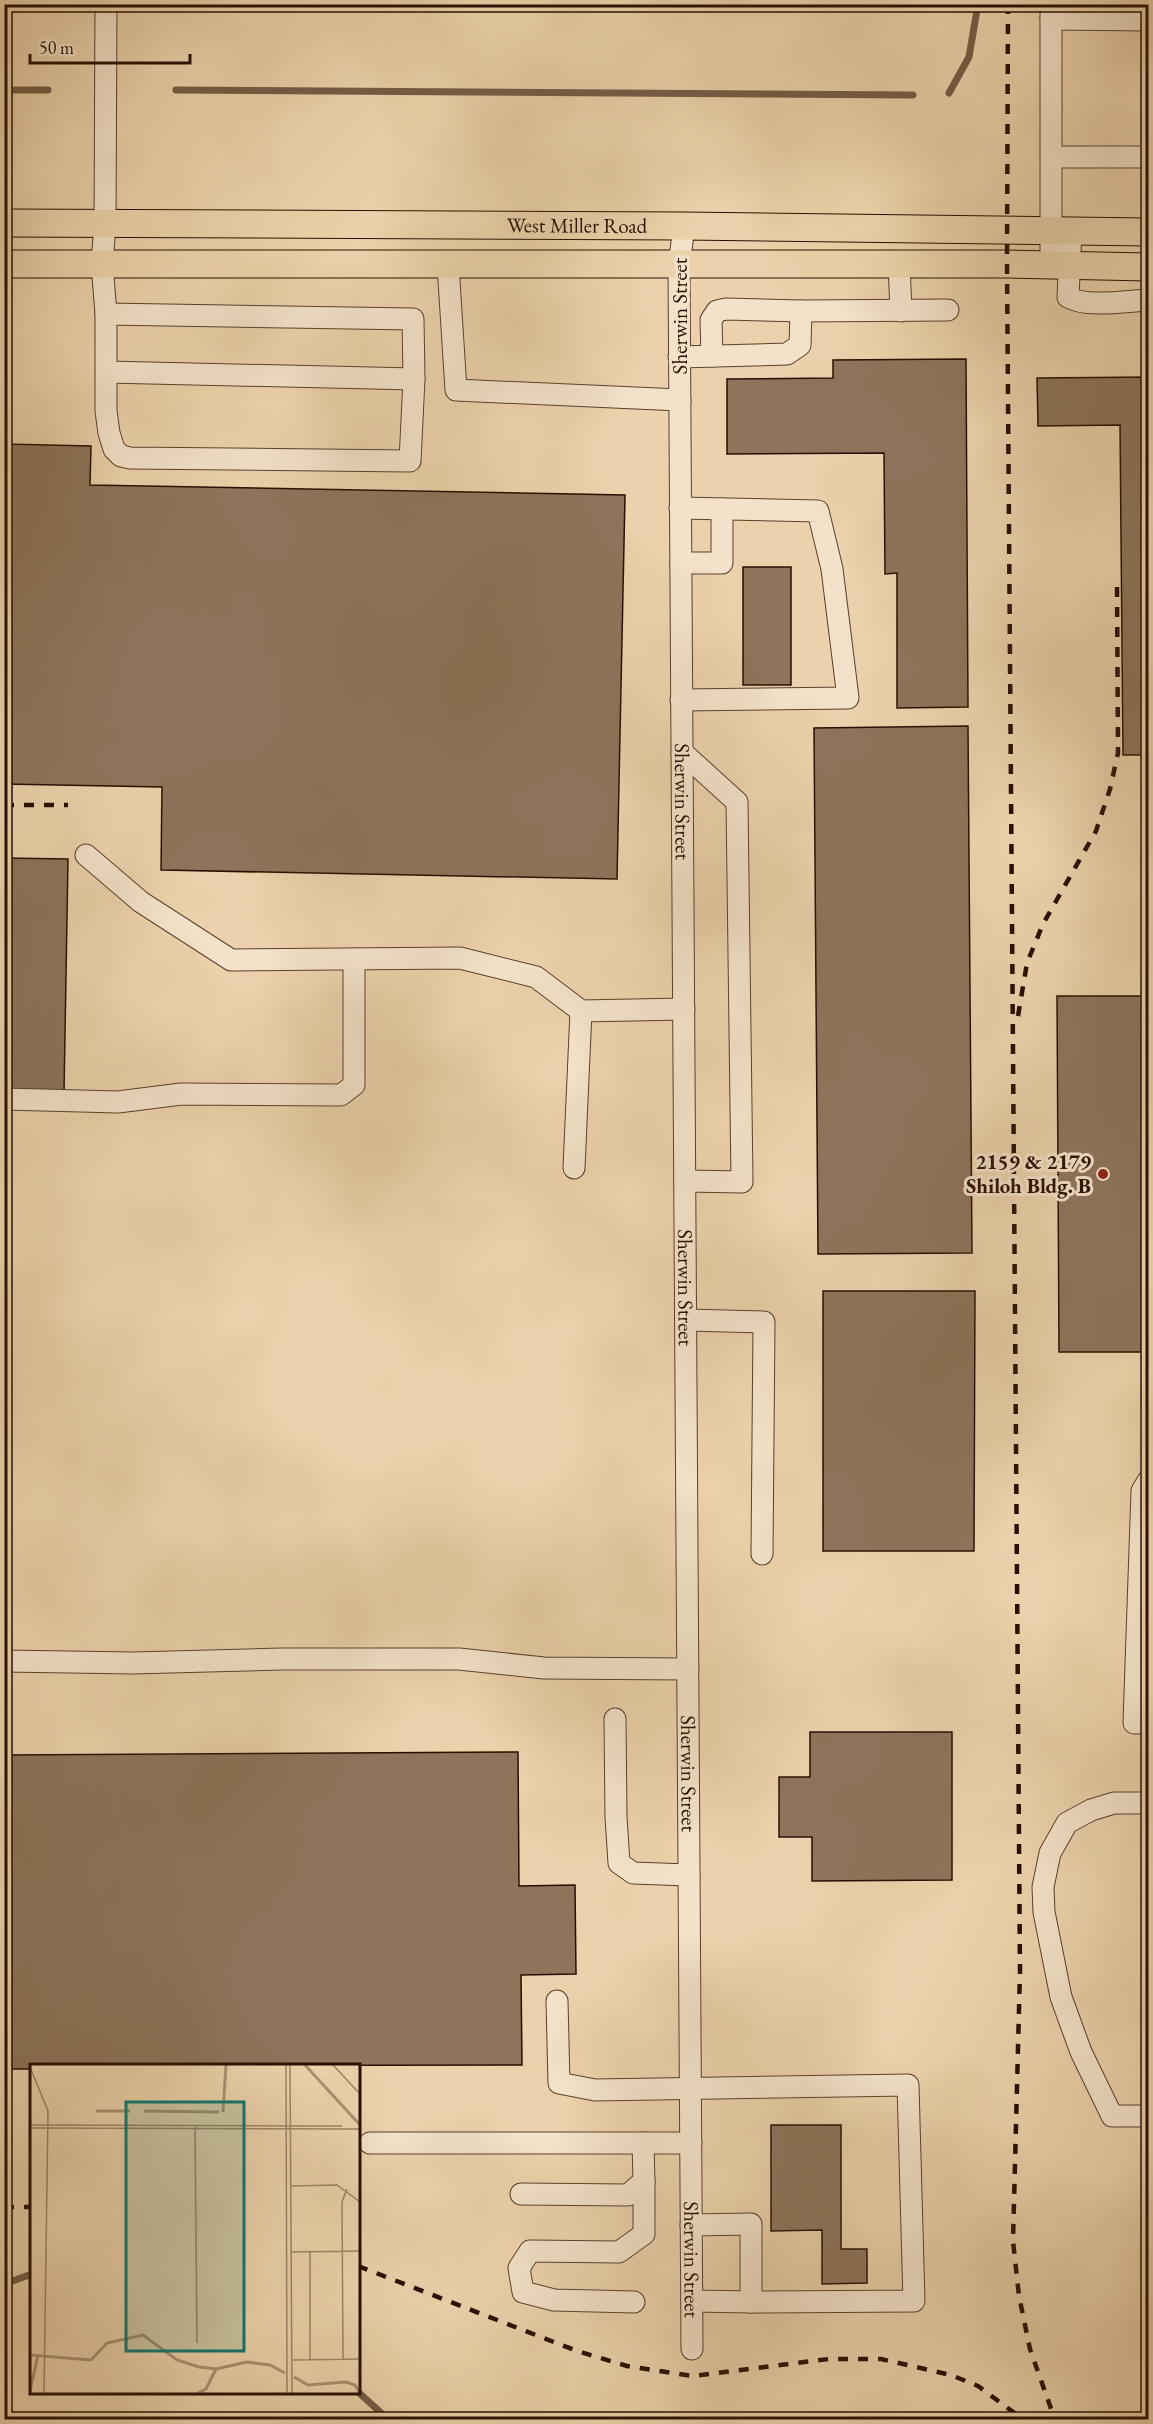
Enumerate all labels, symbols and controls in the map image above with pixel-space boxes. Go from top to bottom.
scale bar [30,27,190,65]
text: 50 m [39,36,74,59]
street label: West Miller Road [507,211,648,239]
street label: Sherwin Street [666,257,693,374]
street label: Sherwin Street [669,743,697,861]
place label: 2159 & 2179 Shiloh Bldg. B [966,1148,1091,1199]
marker: 2159 & 2179 Shiloh Bldg. B [1096,1167,1110,1181]
street label: Sherwin Street [672,1229,700,1347]
street label: Sherwin Street [675,1715,703,1833]
inset map [30,2064,360,2394]
street label: Sherwin Street [678,2201,706,2319]

